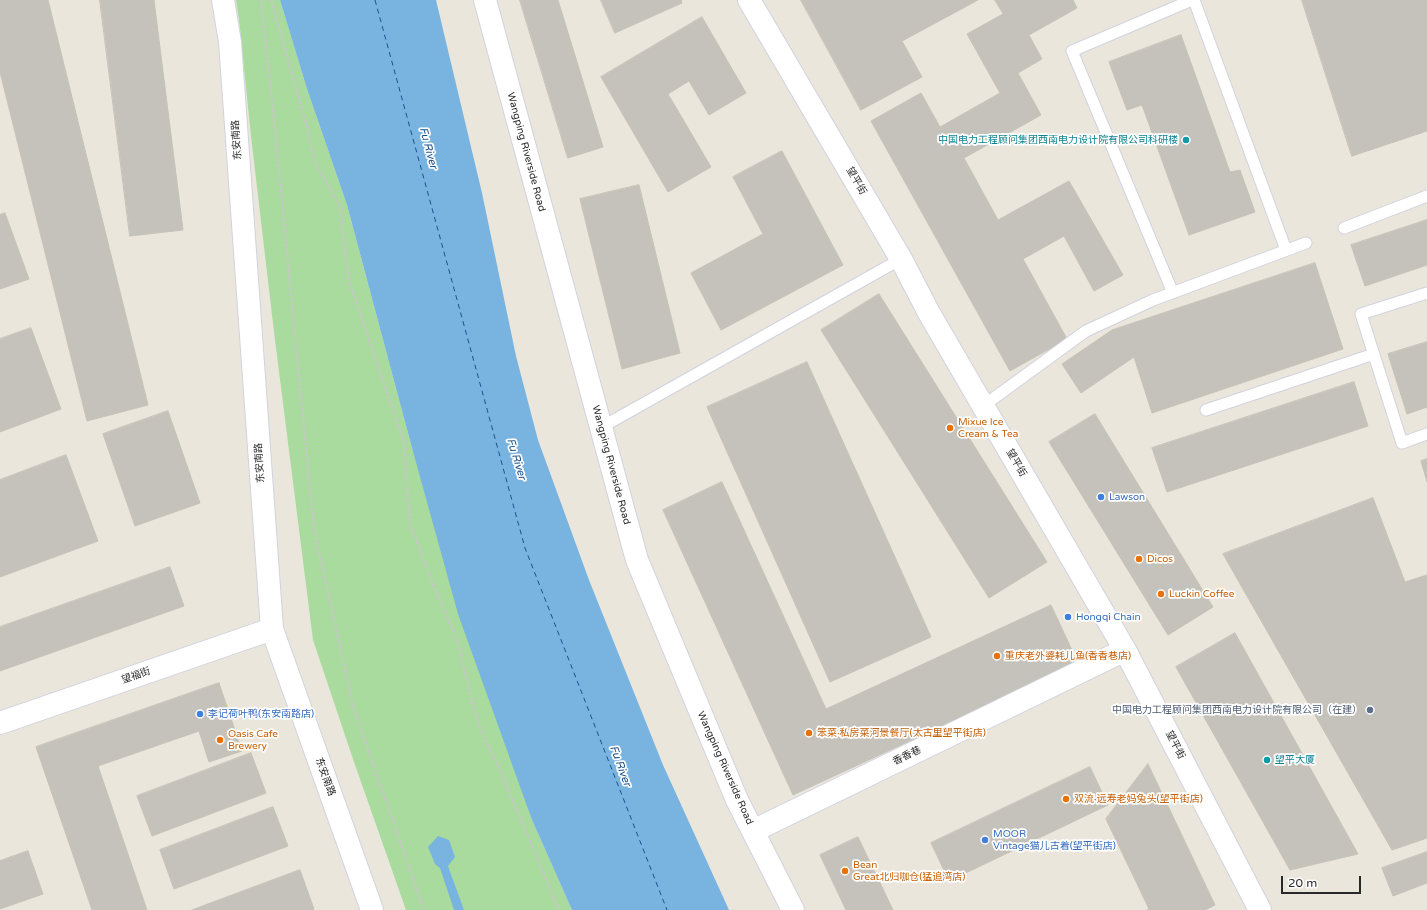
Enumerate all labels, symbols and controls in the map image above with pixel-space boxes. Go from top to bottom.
street label: Wangping Riverside Road [504,91,548,213]
street label: 东安南路 [230,120,244,160]
water label: Fu River [416,126,440,170]
place label: 中国电力工程顾问集团西南电力设计院有限公司科研楼 [938,134,1178,146]
marker: 中国电力工程顾问集团西南电力设计院有限公司科研楼 [1181,135,1191,145]
street label: 望平街 [843,165,869,197]
street label: Wangping Riverside Road [589,404,633,526]
place label: Mixue Ice Cream & Tea [958,416,1018,440]
marker: Mixue Ice Cream & Tea [945,423,955,433]
water label: Fu River [503,437,529,481]
street label: 东安南路 [253,443,267,483]
street label: 望平街 [1003,447,1029,479]
place label: Lawson [1109,491,1145,503]
marker: Lawson [1096,492,1106,502]
place label: Dicos [1147,553,1173,565]
marker: Dicos [1134,554,1144,564]
place label: Luckin Coffee [1169,588,1234,600]
marker: Luckin Coffee [1156,589,1166,599]
place label: Hongqi Chain [1076,611,1141,623]
marker: Hongqi Chain [1063,612,1073,622]
place label: 重庆老外婆耗儿鱼(香香巷店) [1005,650,1131,662]
marker: 重庆老外婆耗儿鱼(香香巷店) [992,651,1002,661]
street label: 望福街 [120,665,152,687]
place label: 中国电力工程顾问集团西南电力设计院有限公司（在建） [1112,704,1362,716]
marker: 中国电力工程顾问集团西南电力设计院有限公司（在建） [1365,705,1375,715]
place label: 李记荷叶鸭(东安南路店) [208,708,314,720]
marker: 李记荷叶鸭(东安南路店) [195,709,205,719]
street label: Wangping Riverside Road [695,709,755,827]
place label: 笨菜·私房菜河景餐厅(太古里望平街店) [817,727,986,739]
place label: Oasis Cafe Brewery [228,728,278,752]
marker: 笨菜·私房菜河景餐厅(太古里望平街店) [804,728,814,738]
street label: 望平街 [1163,729,1187,761]
marker: Oasis Cafe Brewery [215,735,225,745]
water label: Fu River [607,744,633,788]
street label: 香香巷 [891,744,923,768]
place label: 望平大厦 [1275,754,1315,766]
marker: 望平大厦 [1262,755,1272,765]
street label: 东安南路 [313,756,337,798]
place label: 双流·远寿老妈兔头(望平街店) [1074,793,1203,805]
marker: 双流·远寿老妈兔头(望平街店) [1061,794,1071,804]
place label: MOOR Vintage猫儿古着(望平街店) [993,828,1116,852]
marker: MOOR Vintage猫儿古着(望平街店) [980,835,990,845]
place label: Bean Great北归咖仓(猛追湾店) [853,859,965,882]
marker: Bean Great北归咖仓(猛追湾店) [840,866,850,876]
scale bar [1283,868,1363,894]
text: 20 m [1288,876,1317,890]

